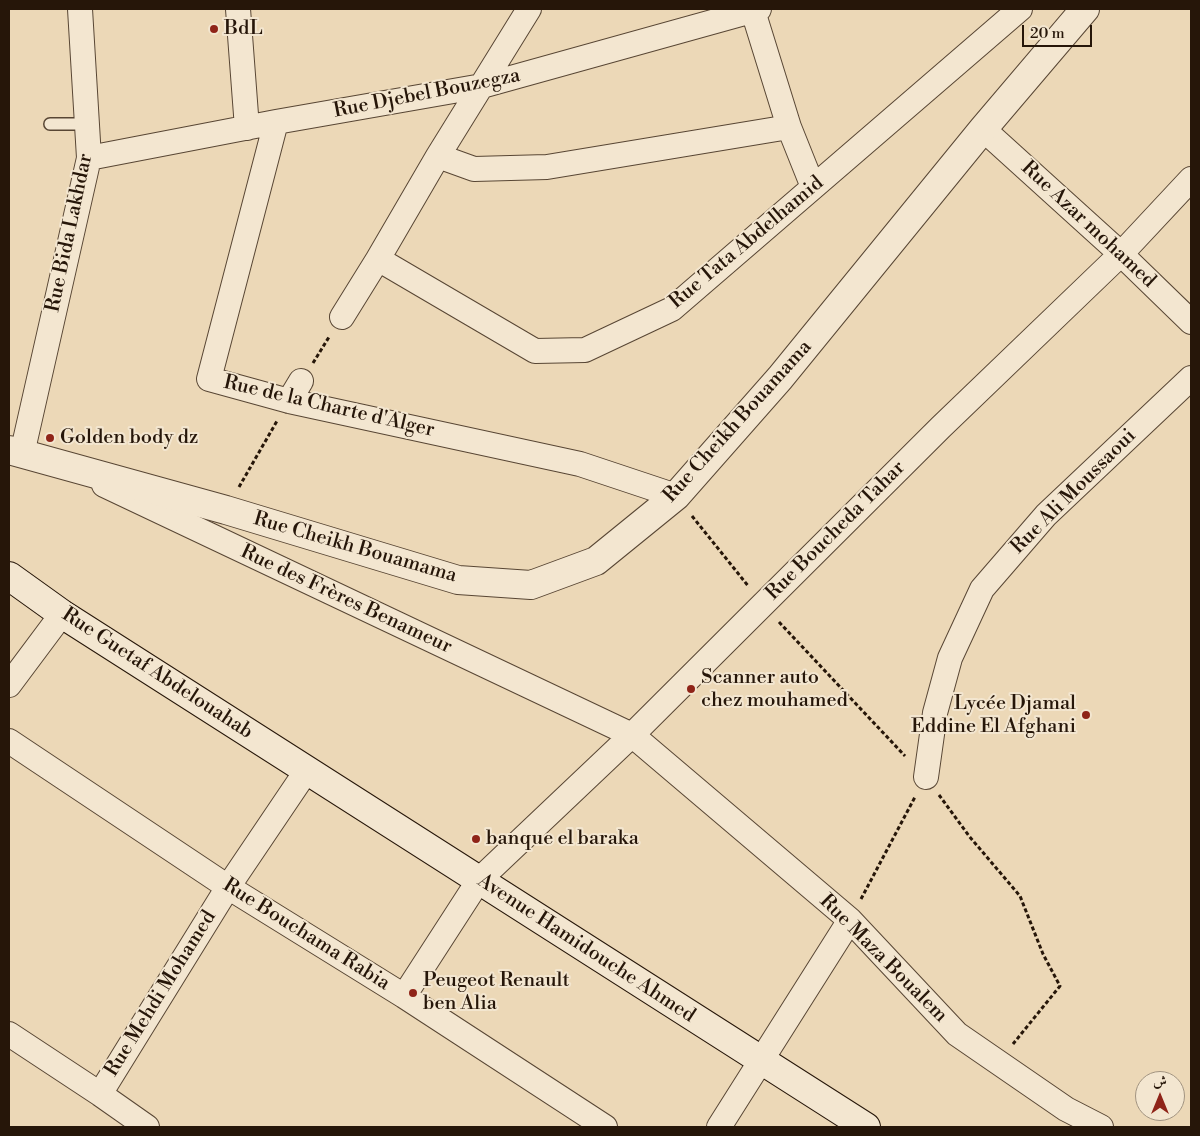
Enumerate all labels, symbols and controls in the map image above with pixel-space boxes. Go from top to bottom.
scale bar [1025,15,1095,47]
place label: BdL [224,17,263,41]
marker: BdL [208,23,220,35]
text: 20 m [1030,24,1065,43]
street label: Rue Djebel Bouzegza [332,64,522,124]
street label: Rue Bida Lakhdar [41,152,99,314]
street label: Rue Azar mohamed [1016,156,1160,294]
street label: Rue Tata Abdelhamid [665,172,829,314]
street label: Rue Cheikh Bouamama [659,336,817,508]
street label: Rue de la Charte d'Alger [221,371,437,443]
street label: Rue Ali Moussaoui [1006,424,1142,560]
place label: Golden body dz [60,426,198,450]
marker: Golden body dz [44,432,56,444]
street label: Rue Boucheda Tahar [761,456,911,606]
street label: Rue Cheikh Bouamama [251,507,459,589]
street label: Rue des Frères Benameur [236,540,456,660]
street label: Rue Guetaf Abdelouahab [57,603,257,745]
place label: Scanner auto chez mouhamed [701,666,848,713]
marker: Scanner auto chez mouhamed [685,683,697,695]
place label: Lycée Djamal Eddine El Afghani [911,692,1076,739]
marker: Lycée Djamal Eddine El Afghani [1080,709,1092,721]
place label: banque el baraka [486,827,639,851]
marker: banque el baraka [470,833,482,845]
street label: Avenue Hamidouche Ahmed [473,869,699,1029]
street label: Rue Bouchama Rabia [218,874,394,996]
street label: Rue Maza Boualem [814,890,952,1028]
street label: Rue Mehdi Mohamed [100,907,222,1081]
place label: Peugeot Renault ben Alia [423,969,570,1016]
marker: Peugeot Renault ben Alia [407,987,419,999]
north arrow [1135,1071,1185,1121]
text: ش [1153,1073,1167,1091]

